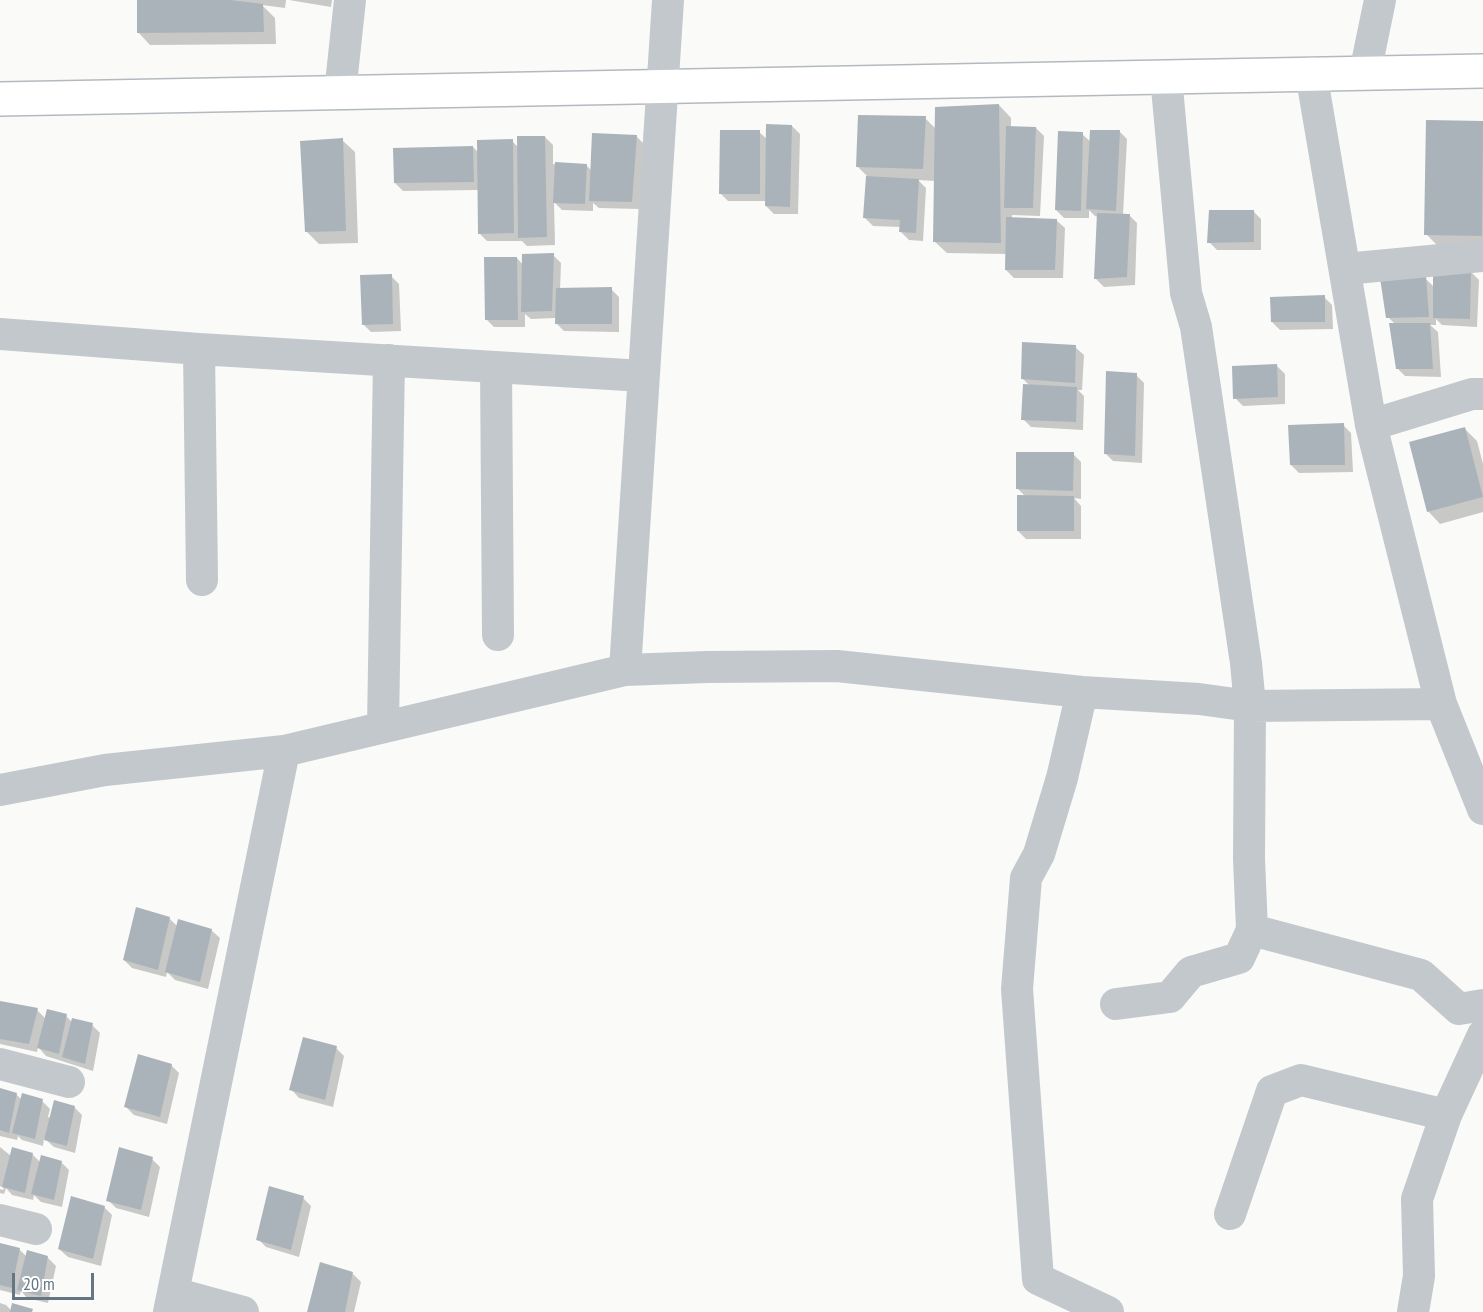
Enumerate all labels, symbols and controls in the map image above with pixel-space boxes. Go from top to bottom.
scale bar [15,1261,98,1299]
text: 20 m [23,1272,55,1295]

